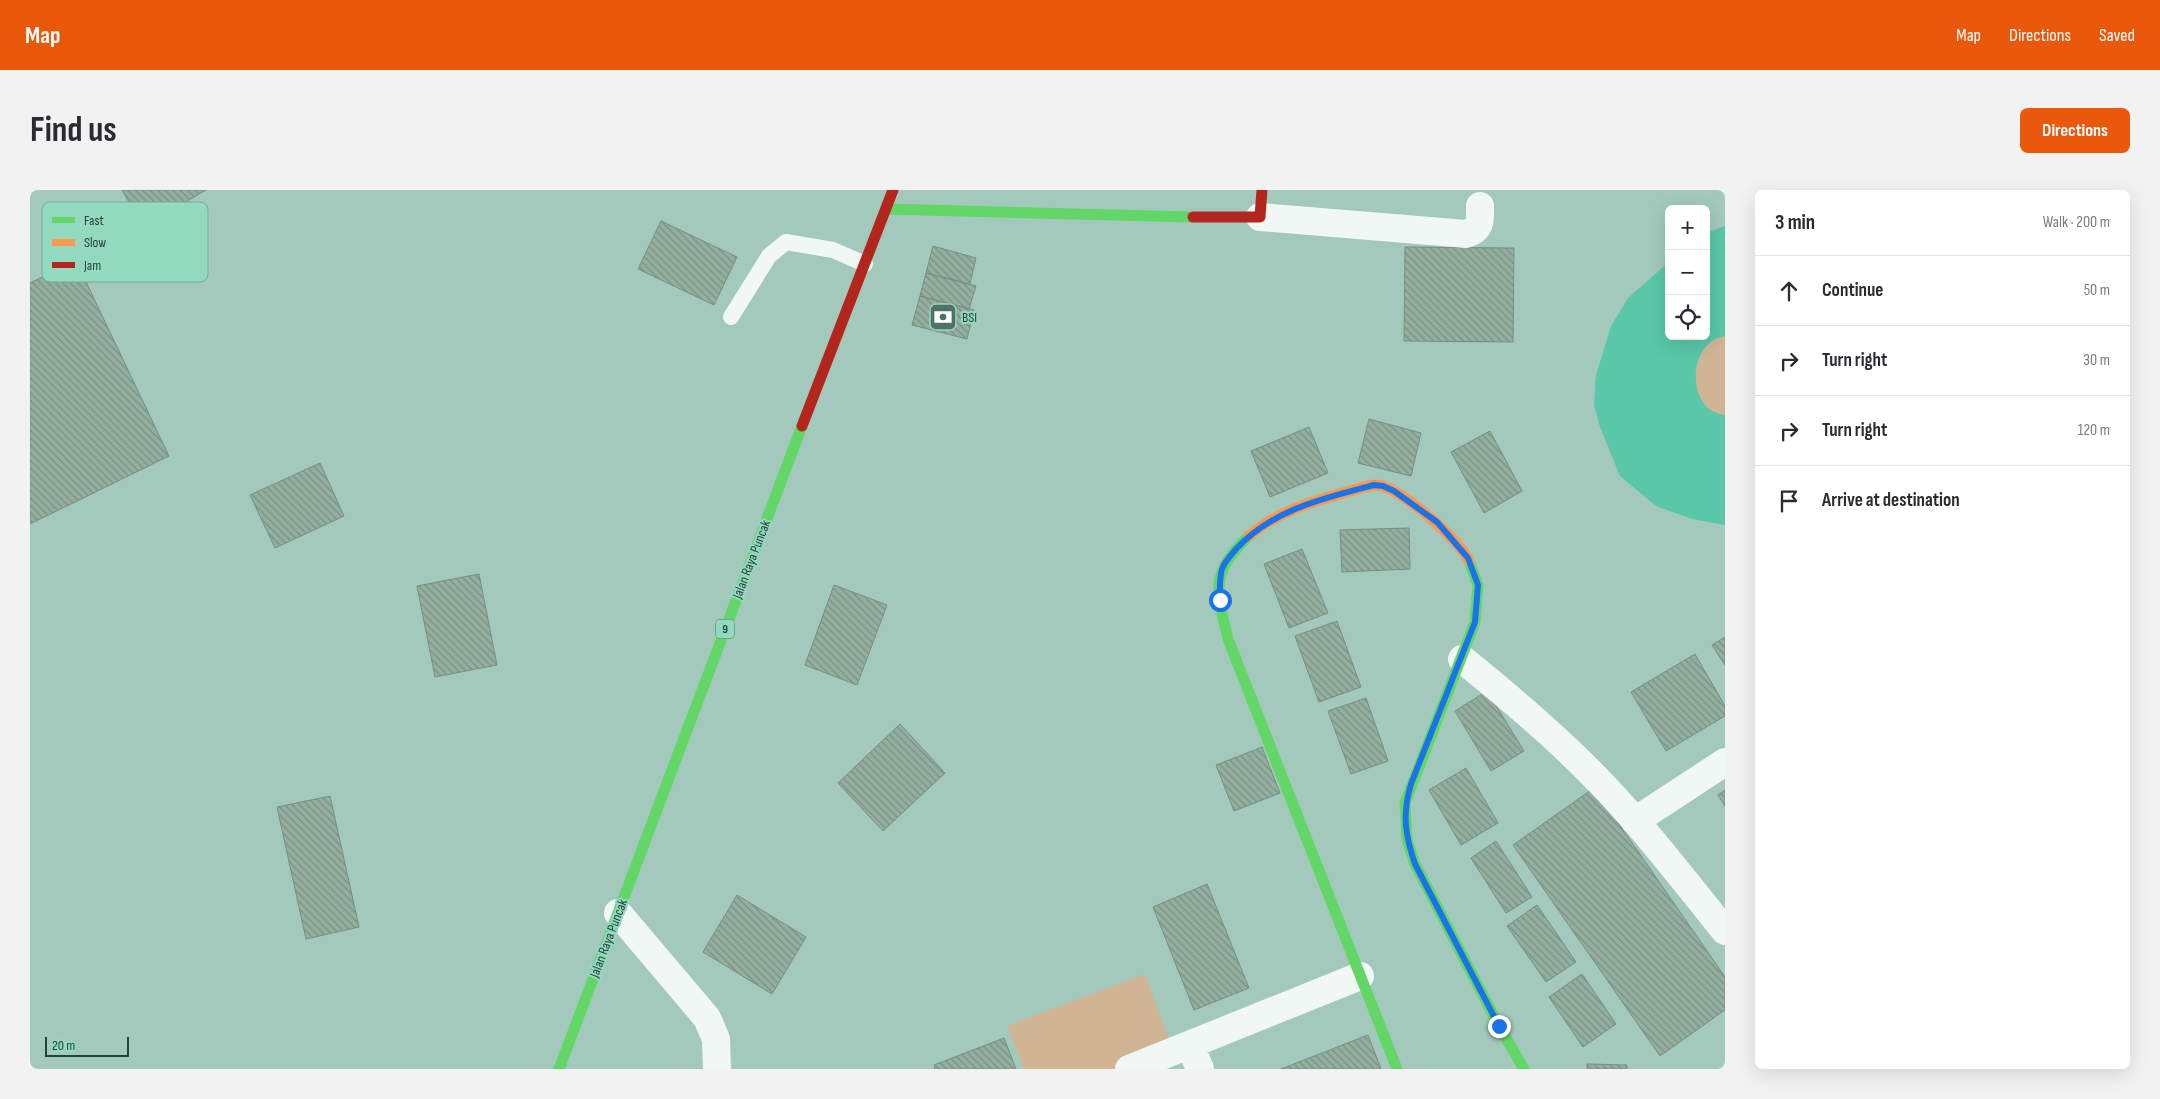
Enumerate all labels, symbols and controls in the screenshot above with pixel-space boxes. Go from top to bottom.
text: Map [25,21,60,50]
text: Map [1956,25,1981,46]
text: Directions [2009,25,2071,46]
text: Saved [2099,25,2135,46]
button: Directions [2020,108,2130,153]
text: Find us [30,109,117,152]
legend [42,202,208,282]
map controls [1665,205,1710,340]
button: + [1665,205,1710,250]
text: 3 min [1775,210,1815,235]
text: Fast [84,212,104,229]
text: Walk · 200 m [2043,213,2110,232]
text: Slow [84,234,106,251]
button: − [1665,250,1710,295]
text: Jam [83,257,101,274]
icon: ahead [1775,277,1803,305]
text: Continue [1822,279,1883,302]
text: 50 m [2084,281,2110,300]
button: locate [1665,295,1710,340]
bank icon: BSI [928,302,958,332]
place label: BSI [962,309,977,326]
icon: right [1775,347,1803,375]
text: Turn right [1822,349,1887,372]
text: 30 m [2083,351,2110,370]
icon: right [1775,417,1803,445]
text: Turn right [1822,419,1887,442]
text: 120 m [2078,421,2110,440]
icon: arrive [1775,487,1803,515]
text: Arrive at destination [1822,489,1960,512]
street label: Jalan Raya Puncak [728,517,774,602]
route start [1209,589,1232,612]
road number: 9 [716,619,734,638]
street label: Jalan Raya Puncak [585,896,631,981]
route end [1488,1015,1511,1038]
scale bar [45,1034,129,1057]
text: 20 m [52,1037,75,1054]

